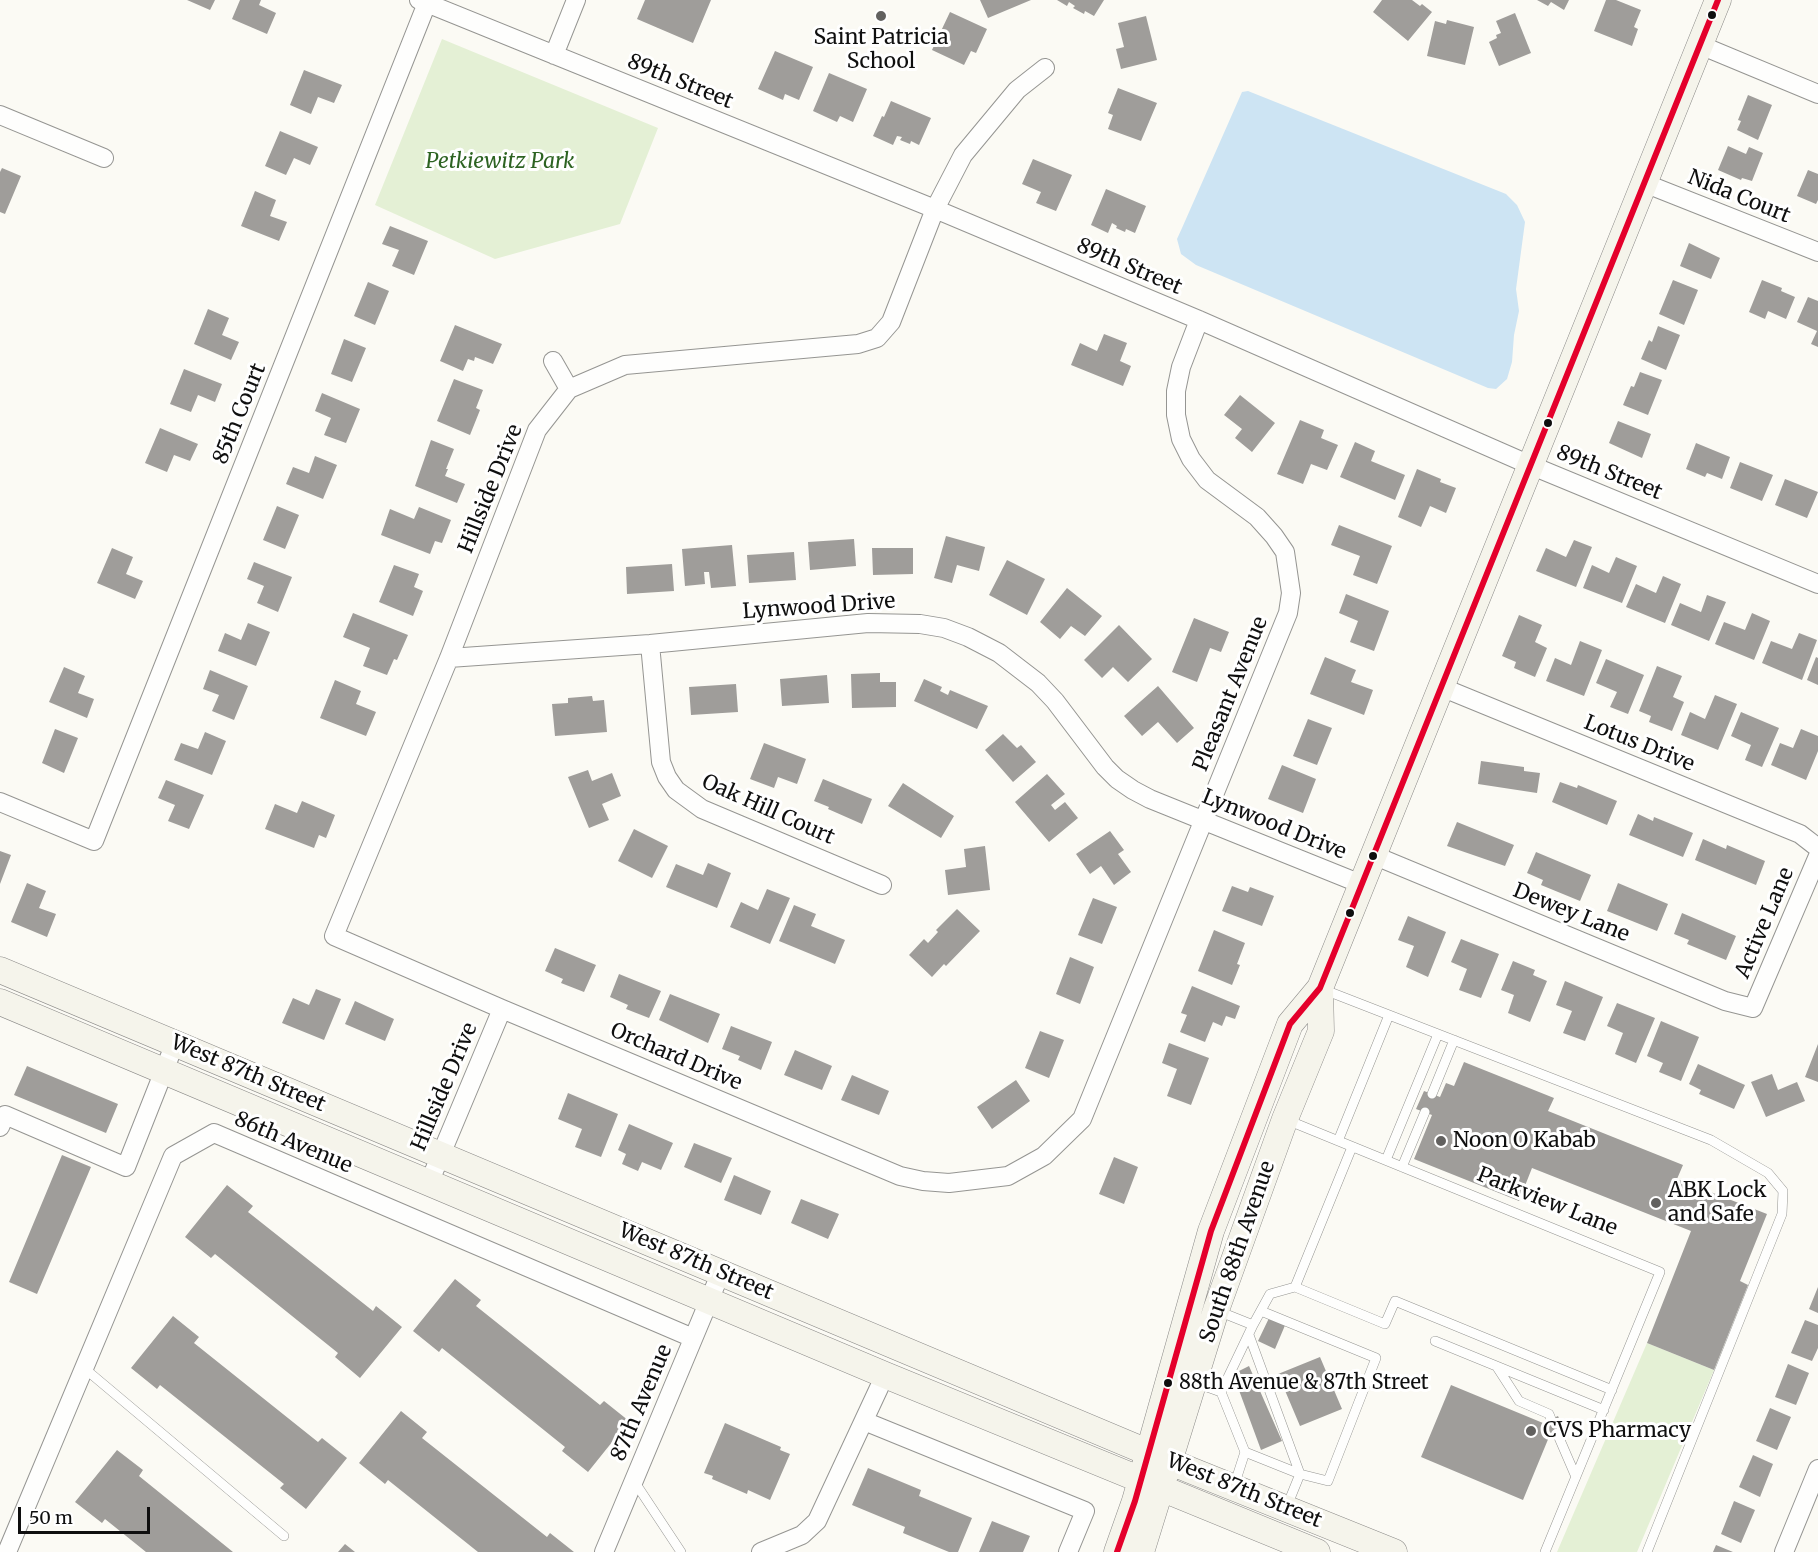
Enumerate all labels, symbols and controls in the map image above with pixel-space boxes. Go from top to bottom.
marker: Saint Patricia School [874,9,888,23]
unlabelled marker [1706,9,1718,21]
place label: Saint Patricia School [813,25,949,75]
street label: 89th Street [623,49,737,115]
park label: Petkiewitz Park [425,149,575,175]
street label: Nida Court [1684,165,1794,229]
street label: 89th Street [1073,234,1185,300]
street label: 85th Court [208,360,272,468]
unlabelled marker [1542,417,1554,429]
street label: Hillside Drive [454,421,528,557]
street label: 89th Street [1552,440,1666,506]
street label: Lynwood Drive [742,589,896,625]
street label: Pleasant Avenue [1189,613,1273,775]
street label: Lotus Drive [1580,710,1698,778]
street label: Oak Hill Court [698,769,838,851]
street label: Lynwood Drive [1198,785,1350,865]
unlabelled marker [1367,850,1379,862]
street label: Active Lane [1730,864,1800,982]
street label: Dewey Lane [1509,878,1633,948]
unlabelled marker [1344,907,1356,919]
street label: Orchard Drive [606,1018,746,1096]
street label: Hillside Drive [407,1019,483,1155]
street label: West 87th Street [167,1030,329,1118]
street label: 86th Avenue [230,1107,356,1179]
place label: Noon O Kabab [1453,1128,1596,1154]
marker: Noon O Kabab [1434,1134,1448,1148]
street label: South 88th Avenue [1195,1158,1281,1346]
street label: Parkview Lane [1473,1162,1621,1242]
place label: ABK Lock and Safe [1668,1178,1766,1228]
marker: ABK Lock and Safe [1649,1196,1663,1210]
street label: West 87th Street [615,1218,777,1306]
street label: 87th Avenue [606,1341,678,1465]
place label: 88th Avenue & 87th Street [1179,1371,1429,1395]
marker: 88th Avenue & 87th Street [1162,1377,1174,1389]
place label: CVS Pharmacy [1543,1418,1691,1444]
marker: CVS Pharmacy [1524,1424,1538,1438]
street label: West 87th Street [1163,1448,1325,1534]
scale bar [21,1495,153,1533]
text: 50 m [29,1506,73,1529]

